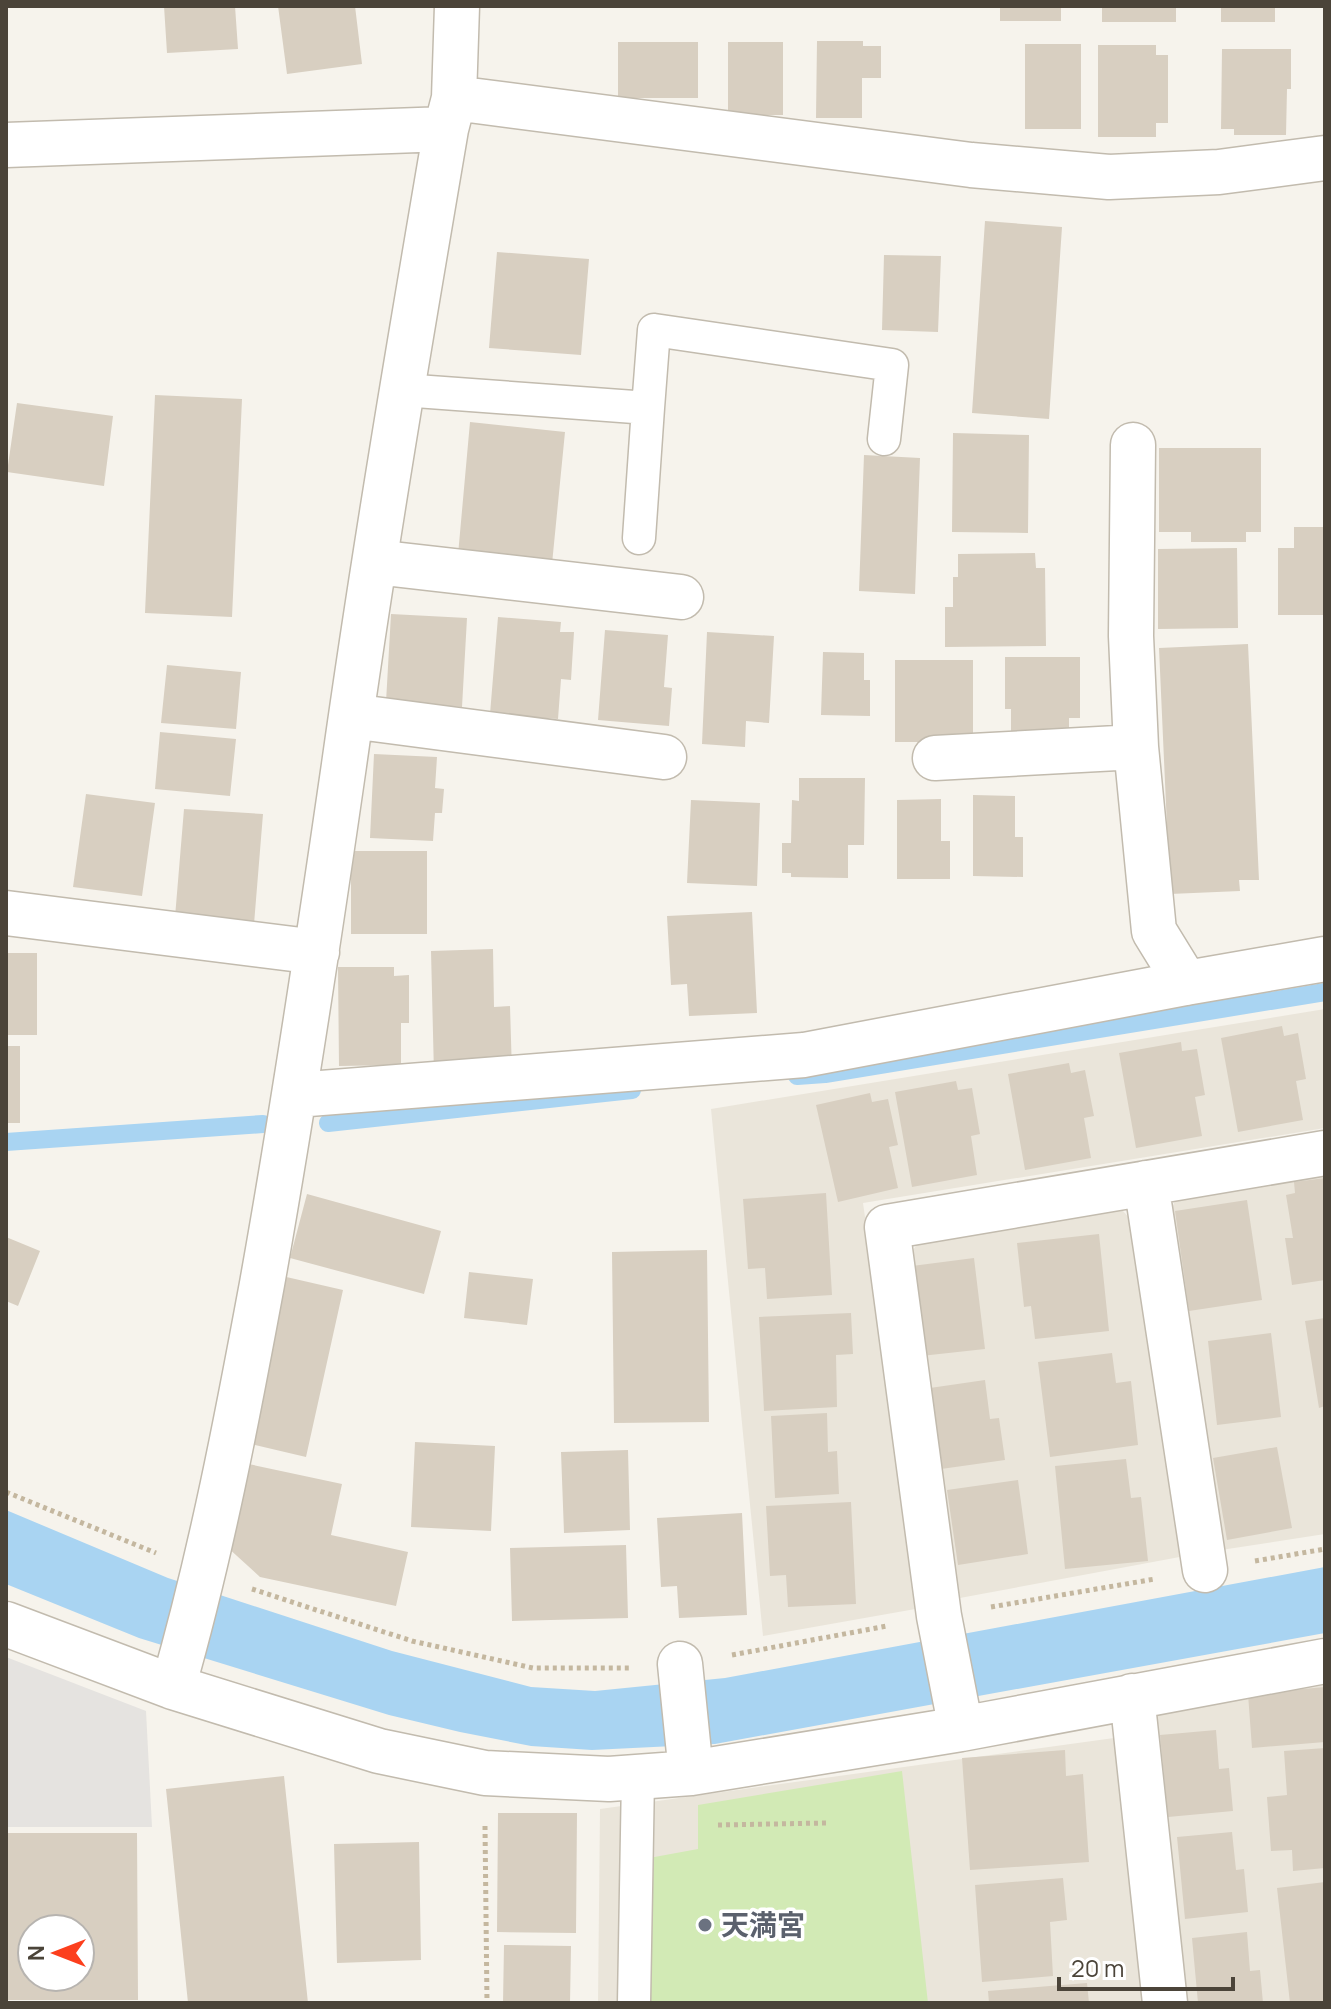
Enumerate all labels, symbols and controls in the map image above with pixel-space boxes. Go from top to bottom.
place label: 天満宮 [721,1905,805,1943]
north arrow [16,1913,96,1993]
marker: 天満宮 [696,1916,714,1934]
scale bar [1059,1941,1233,1991]
text: N [21,1945,51,1961]
text: 20 m [1071,1951,1124,1984]

